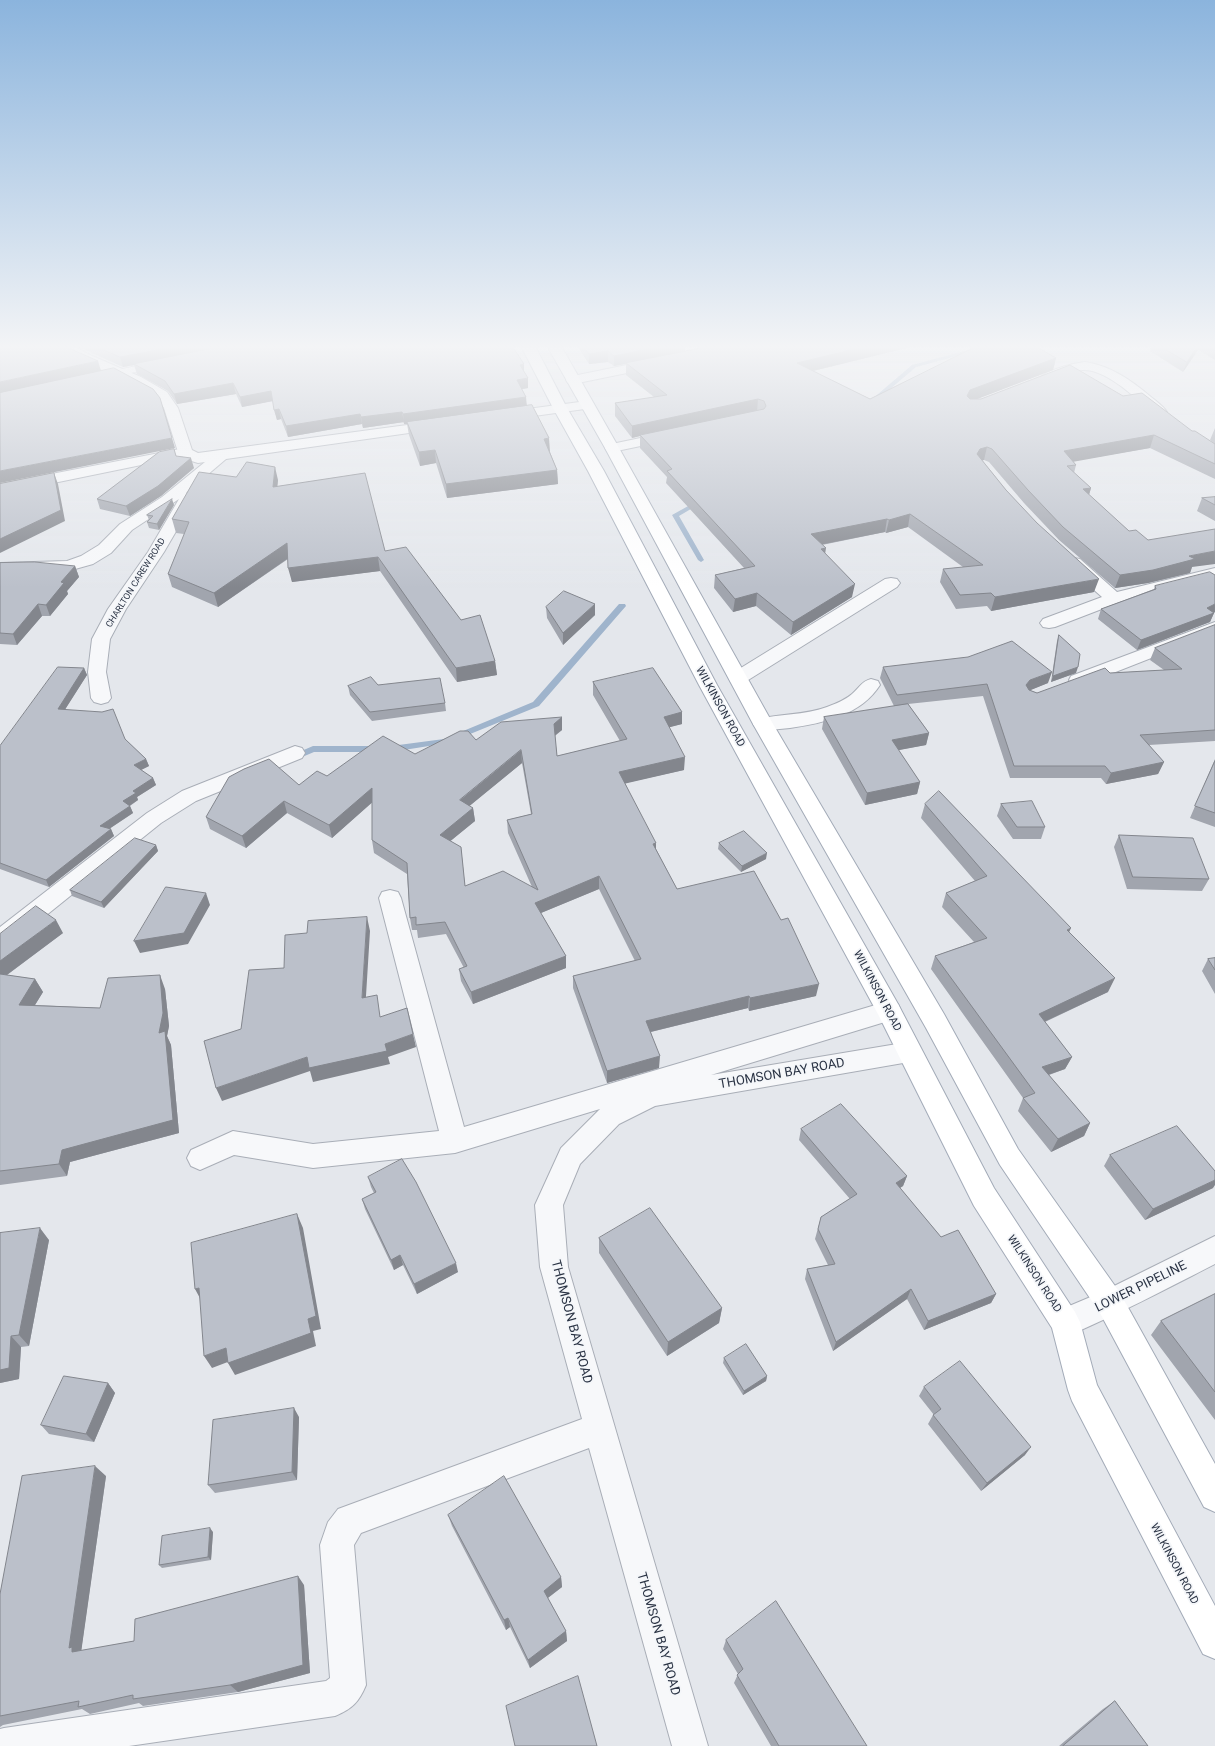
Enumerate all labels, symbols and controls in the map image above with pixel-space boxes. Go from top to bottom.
street label: CHARLTON CAREW ROAD [104,536,168,630]
street label: WILKINSON ROAD [692,665,748,749]
street label: WILKINSON ROAD [850,948,904,1034]
street label: THOMSON BAY ROAD [718,1055,846,1093]
street label: WILKINSON ROAD [1004,1233,1064,1315]
street label: THOMSON BAY ROAD [547,1258,595,1386]
street label: LOWER PIPELINE [1093,1258,1189,1316]
street label: WILKINSON ROAD [1147,1521,1201,1607]
street label: THOMSON BAY ROAD [633,1571,683,1697]

